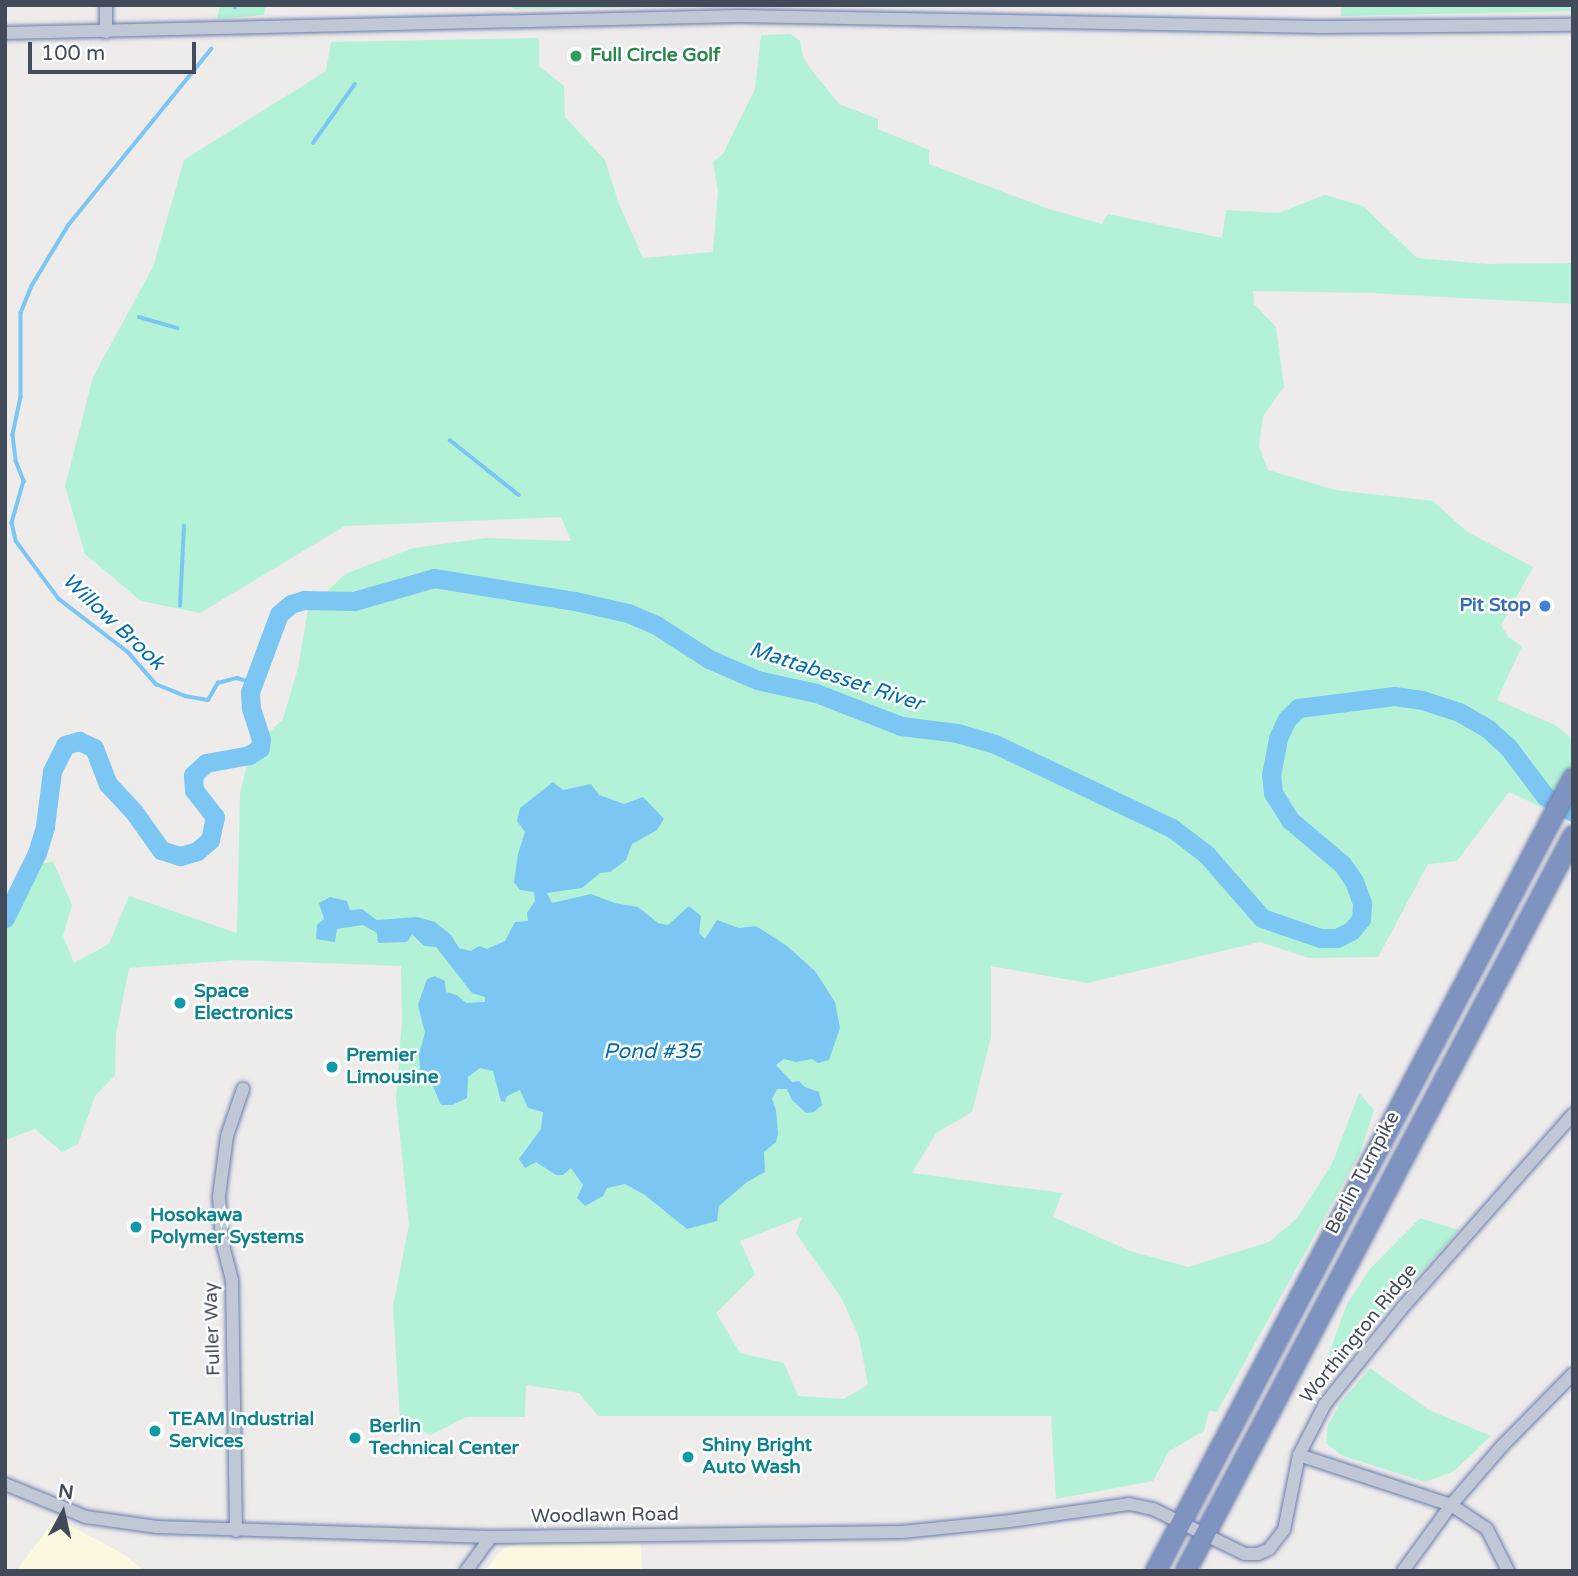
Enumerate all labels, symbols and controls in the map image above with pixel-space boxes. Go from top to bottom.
scale bar [32,28,200,72]
text: 100 m [41,41,105,66]
place label: Full Circle Golf [590,45,720,67]
marker: Full Circle Golf [568,48,584,64]
water label: Willow Brook [57,568,169,676]
place label: Pit Stop [1460,595,1531,617]
marker: Pit Stop [1537,598,1553,614]
water label: Mattabesset River [746,637,926,717]
place label: Space Electronics [194,981,293,1025]
marker: Space Electronics [172,995,188,1011]
water label: Pond #35 [603,1039,701,1065]
place label: Premier Limousine [346,1045,438,1089]
marker: Premier Limousine [324,1059,340,1075]
street label: Berlin Turnpike [1321,1108,1405,1238]
place label: Hosokawa Polymer Systems [150,1205,304,1249]
marker: Hosokawa Polymer Systems [128,1219,144,1235]
street label: Worthington Ridge [1296,1260,1422,1408]
street label: Fuller Way [200,1282,226,1376]
place label: TEAM Industrial Services [169,1409,314,1453]
place label: Berlin Technical Center [369,1416,519,1460]
marker: TEAM Industrial Services [147,1423,163,1439]
marker: Berlin Technical Center [347,1430,363,1446]
place label: Shiny Bright Auto Wash [702,1435,812,1479]
marker: Shiny Bright Auto Wash [680,1449,696,1465]
north arrow [28,1478,98,1548]
text: N [57,1480,75,1504]
street label: Woodlawn Road [531,1503,679,1529]

